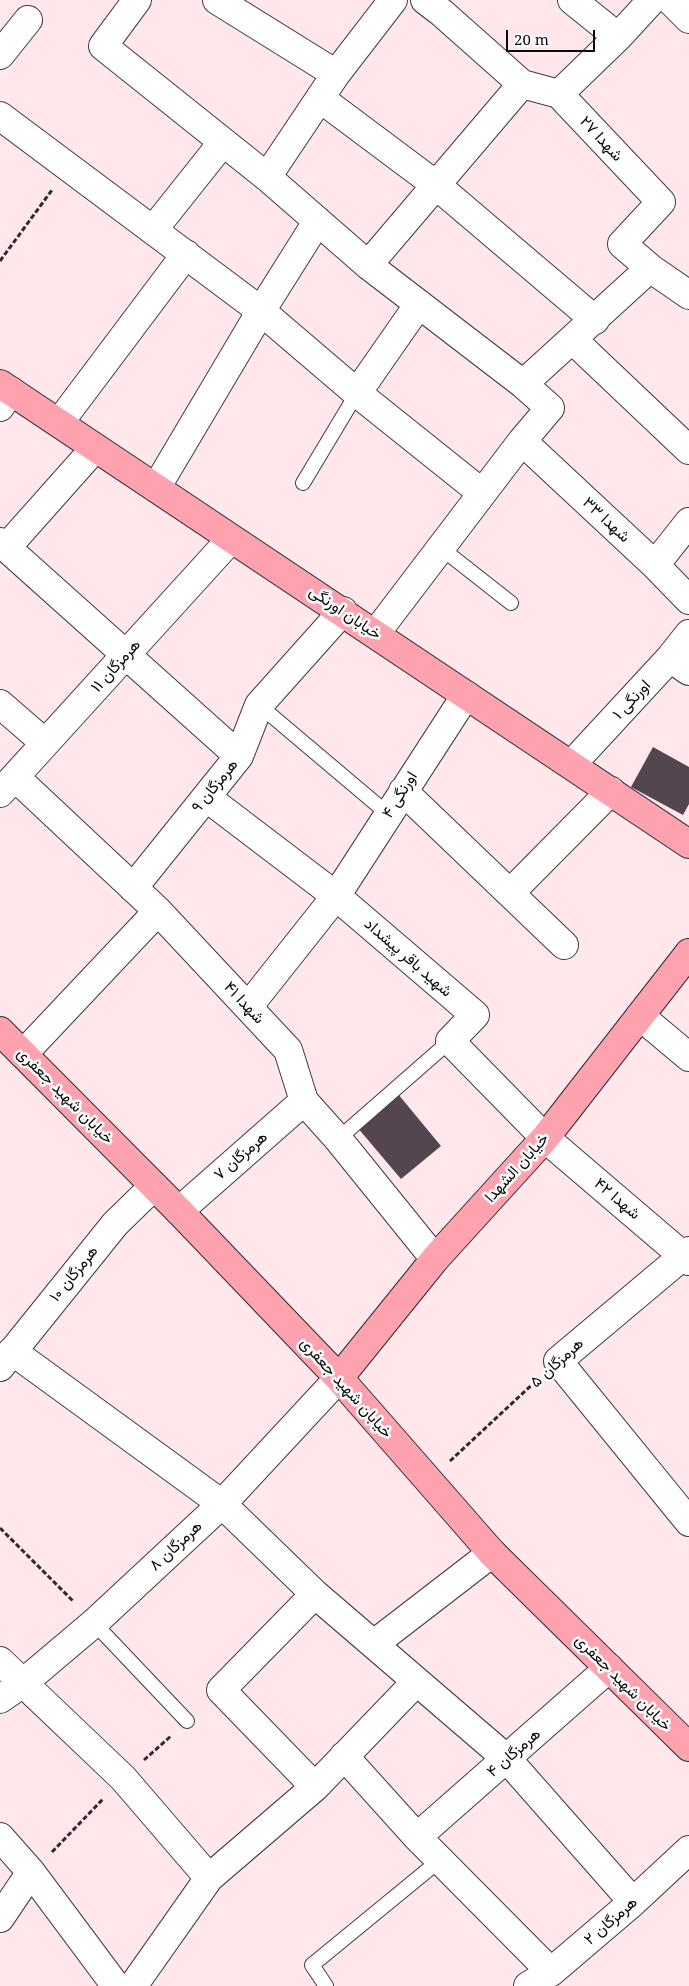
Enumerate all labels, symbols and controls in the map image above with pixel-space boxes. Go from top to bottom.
scale bar [509,20,598,52]
text: 20 m [514,29,549,49]
street label: شهدا ۲۷ [575,112,627,166]
street label: شهدا ۳۳ [578,493,634,547]
street label: خیابان اورنگی [305,582,385,644]
street label: هرمزگان ۱۱ [87,636,145,696]
street label: اورنگی ۱ [609,676,655,724]
street label: هرمزگان ۹ [188,755,242,817]
street label: اورنگی ۴ [378,768,422,822]
street label: شهید باقر پیشداد [360,915,456,1001]
street label: شهدا ۴۱ [220,978,268,1028]
street label: خیابان شهید جعفری [13,1044,117,1148]
street label: هرمزگان ۷ [210,1127,272,1185]
street label: خیابان الشهدا [481,1129,553,1207]
street label: شهدا ۴۲ [590,1174,644,1224]
street label: هرمزگان ۱۰ [45,1242,103,1306]
street label: خیابان شهید جعفری [296,1334,396,1442]
street label: هرمزگان ۵ [526,1334,588,1392]
street label: هرمزگان ۸ [146,1517,206,1575]
street label: خیابان شهید جعفری [571,1631,675,1735]
street label: هرمزگان ۴ [483,1725,545,1781]
street label: هرمزگان ۲ [581,1893,641,1949]

